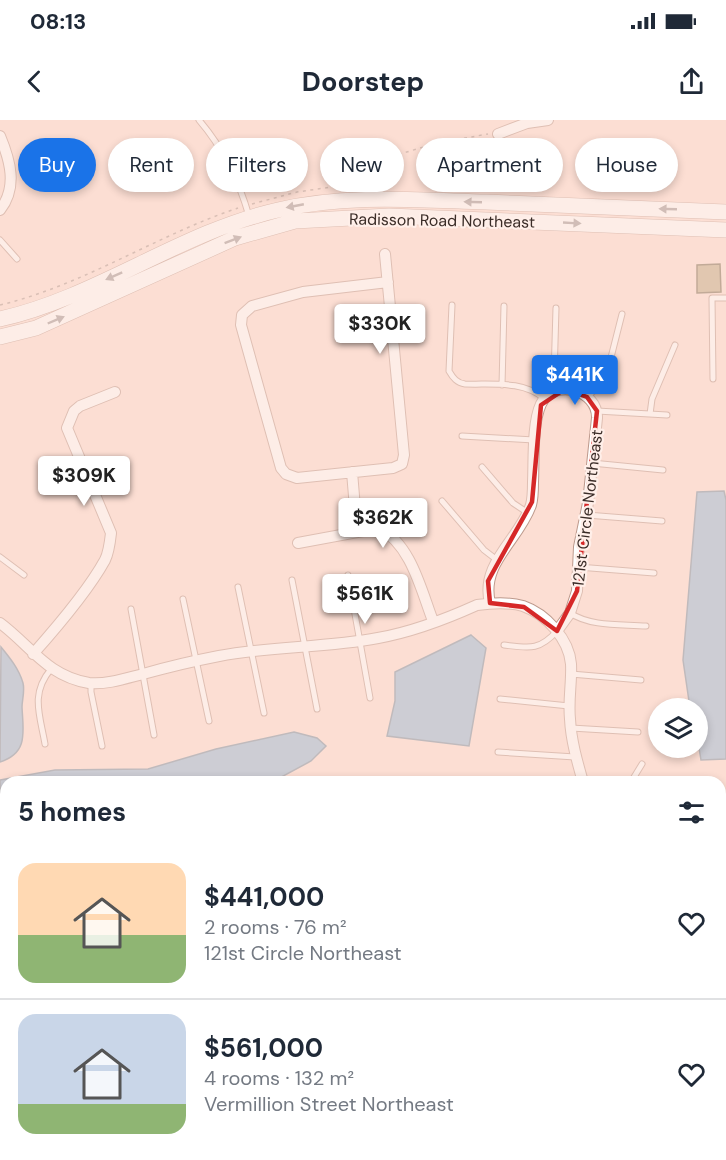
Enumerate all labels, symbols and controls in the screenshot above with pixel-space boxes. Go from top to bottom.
text: 08:13 [30,7,86,36]
text: Doorstep [302,64,424,99]
icon: back [18,65,51,98]
icon: share [675,65,708,98]
chip: Buy [18,138,96,192]
chip: Rent [108,138,194,192]
chip: Filters [206,138,308,192]
chip: New [320,138,404,192]
chip: Apartment [416,138,563,192]
chip: House [575,138,678,192]
one-way arrow [463,197,482,206]
one-way arrow [286,202,305,211]
one-way arrow [658,205,677,214]
street label: Radisson Road Northeast [349,208,535,233]
one-way arrow [563,218,582,227]
one-way arrow [225,234,243,244]
one-way arrow [105,271,122,280]
pin: $330K [338,304,422,355]
text: $330K [348,310,412,336]
one-way arrow [47,315,65,325]
pin: $441K [533,355,617,406]
text: $441K [546,361,604,387]
street label: 121st Circle Northeast [567,428,608,588]
pin: $309K [42,456,126,507]
text: $309K [52,462,116,488]
pin: $362K [341,498,425,549]
text: $362K [352,504,414,530]
pin: $561K [323,574,407,625]
text: $561K [336,580,394,606]
map controls [648,698,708,758]
button: layers [648,698,708,758]
text: 5 homes [18,795,126,829]
icon: filters [675,796,708,829]
text: $441,000 [204,880,324,914]
icon: home [66,887,138,959]
icon: heart [675,907,708,940]
text: 2 rooms · 76 m² [204,914,347,940]
text: 121st Circle Northeast [204,940,402,966]
text: $561,000 [204,1031,323,1065]
icon: home [66,1038,138,1110]
icon: heart [675,1058,708,1091]
text: 4 rooms · 132 m² [204,1065,354,1091]
text: Vermillion Street Northeast [204,1091,454,1117]

